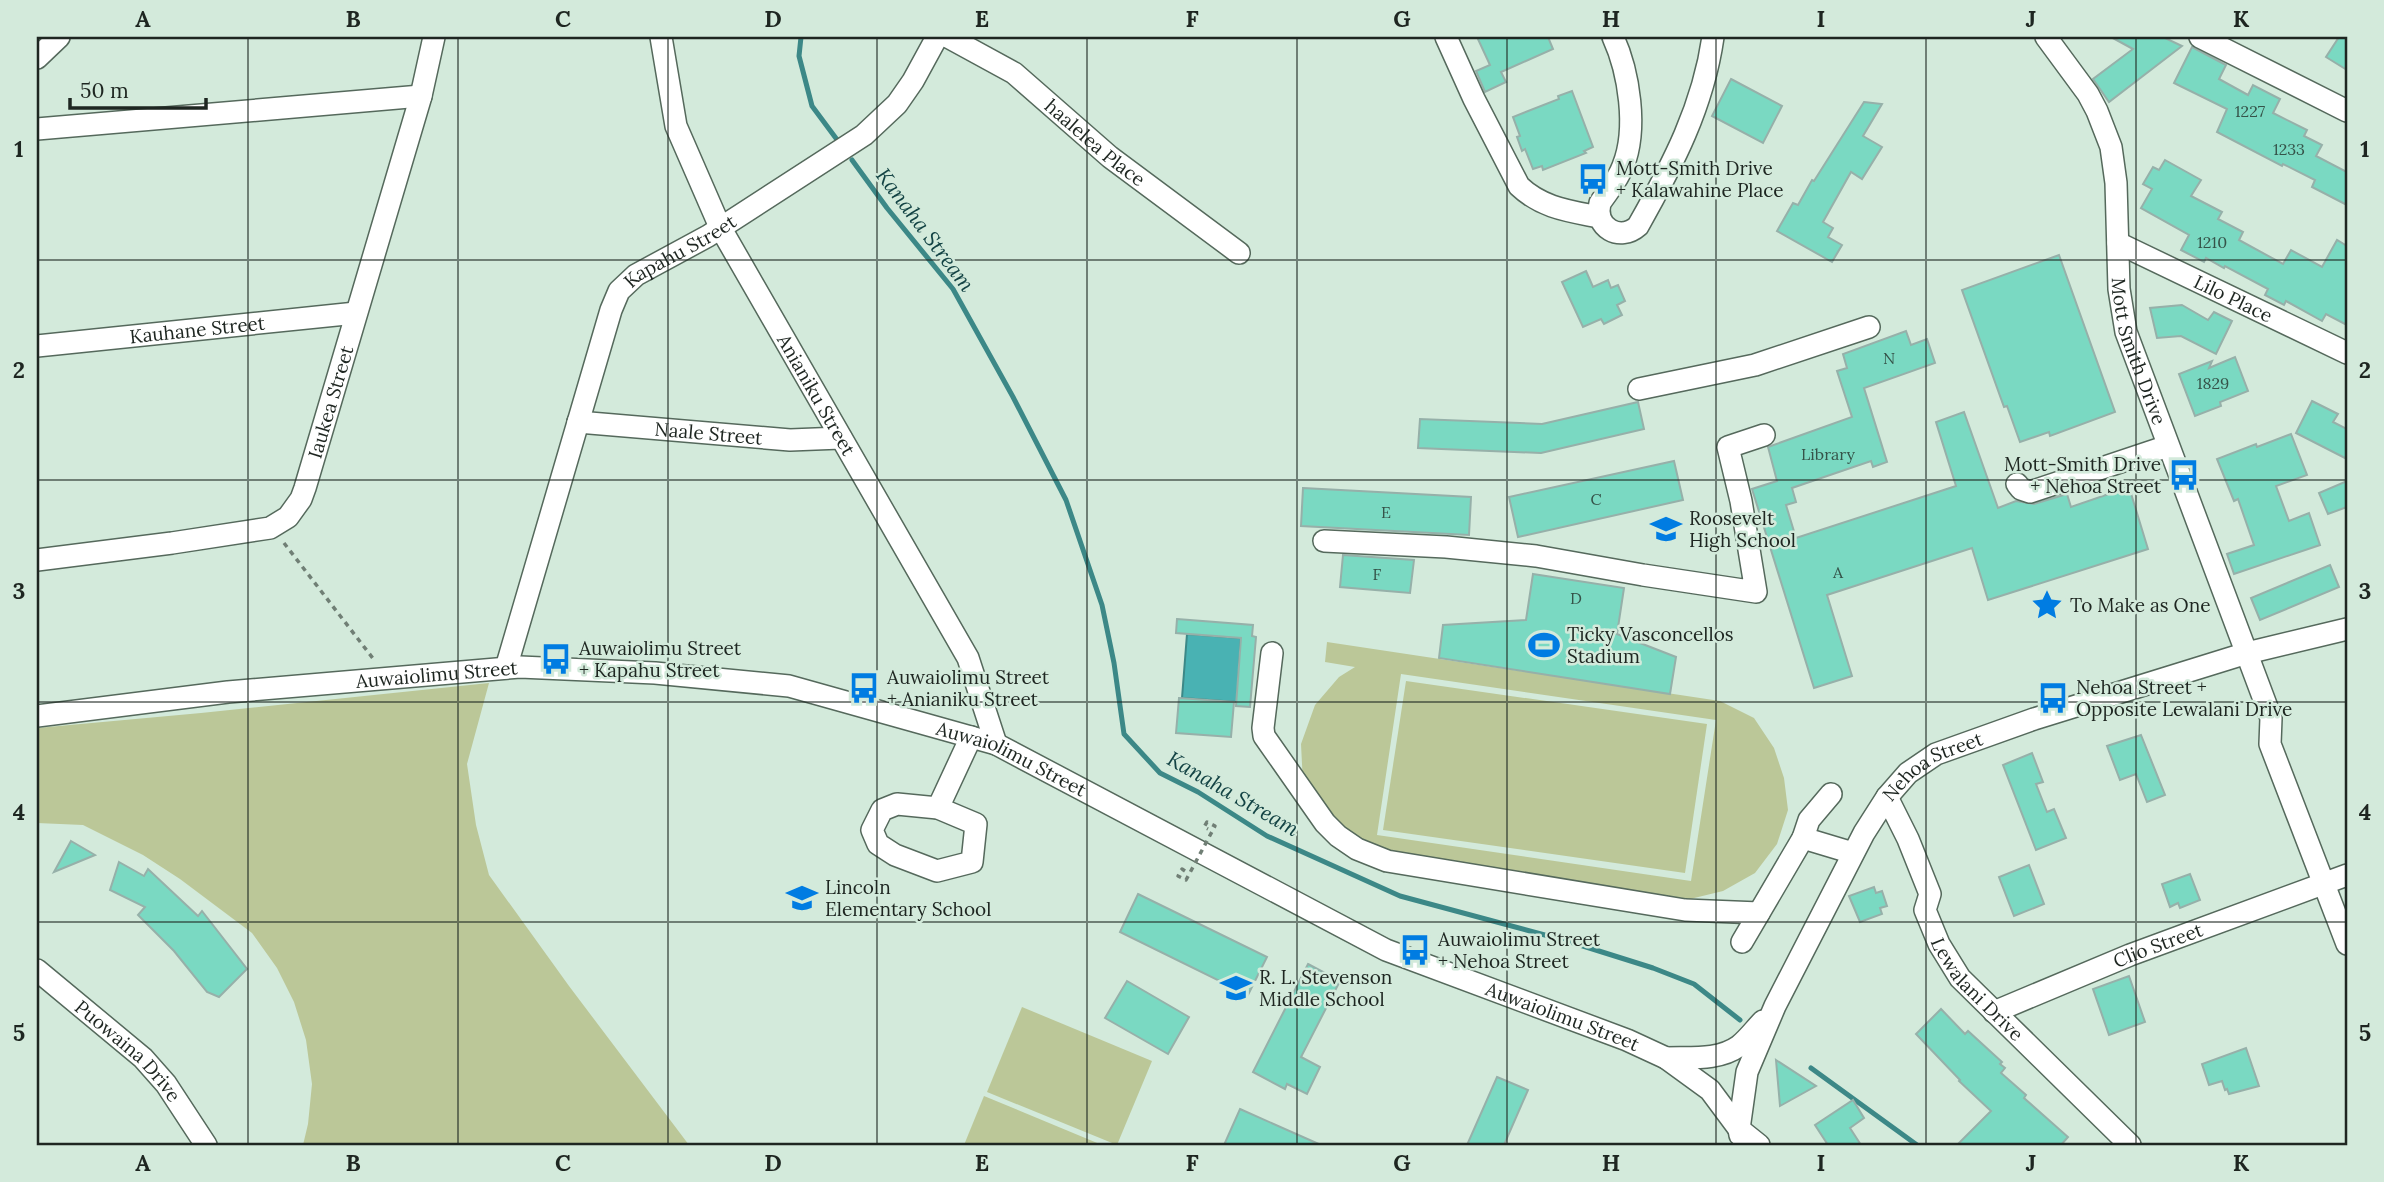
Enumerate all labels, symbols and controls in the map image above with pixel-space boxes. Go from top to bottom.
text: A [135,4,151,33]
text: B [345,4,361,33]
text: C [555,4,571,33]
text: D [764,4,782,33]
text: E [975,4,989,33]
text: F [1185,4,1199,33]
text: G [1393,4,1411,33]
text: H [1602,4,1620,33]
text: I [1817,4,1825,33]
text: J [2026,4,2036,33]
text: K [2233,4,2250,33]
scale bar [70,66,206,110]
text: 50 m [80,77,129,104]
street label: haalelea Place [1040,94,1150,191]
house number: 1227 [2235,101,2266,121]
text: 1 [14,134,24,163]
text: 1 [2360,134,2370,163]
house number: 1233 [2273,139,2305,159]
place label: Mott-Smith Drive + Kalawahine Place [1616,156,1784,202]
bus stop icon: Mott-Smith Drive + Kalawahine Place [1576,162,1610,196]
water label: Kanaha Stream [870,163,981,297]
street label: Kapahu Street [618,209,741,293]
house number: 1210 [2197,232,2227,252]
street label: Lilo Place [2190,269,2277,327]
street label: Mott Smith Drive [2107,277,2172,428]
street label: Kauhane Street [128,310,267,348]
street label: Anianiku Street [772,329,861,460]
street label: Iaukea Street [302,342,359,461]
house number: N [1883,348,1895,368]
text: 2 [13,355,25,384]
text: 2 [2359,355,2371,384]
house number: 1829 [2197,373,2229,393]
street label: Naale Street [654,417,764,450]
house number: Library [1801,444,1855,464]
place label: Mott-Smith Drive + Nehoa Street [2004,452,2162,498]
bus stop icon: Mott-Smith Drive + Nehoa Street [2167,458,2201,492]
house number: C [1590,489,1602,509]
house number: E [1381,502,1391,522]
place label: Roosevelt High School [1689,506,1796,552]
school or university icon: Roosevelt High School [1649,512,1683,546]
house number: A [1832,562,1844,582]
house number: F [1373,564,1382,584]
text: 3 [13,576,25,605]
text: 3 [2359,576,2371,605]
house number: D [1570,588,1582,608]
place icon: To Make as One [2030,588,2064,622]
place label: To Make as One [2070,593,2210,617]
place label: Ticky Vasconcellos Stadium [1567,622,1734,668]
sports icon: Ticky Vasconcellos Stadium [1527,628,1561,662]
place label: Auwaiolimu Street + Kapahu Street [578,636,742,682]
bus stop icon: Auwaiolimu Street + Kapahu Street [539,642,573,676]
street label: Auwaiolimu Street [354,655,519,693]
place label: Auwaiolimu Street + Anianiku Street [886,665,1050,711]
bus stop icon: Auwaiolimu Street + Anianiku Street [847,671,881,705]
place label: Nehoa Street + Opposite Lewalani Drive [2076,675,2292,721]
bus stop icon: Nehoa Street + Opposite Lewalani Drive [2036,681,2070,715]
street label: Auwaiolimu Street [933,716,1091,802]
street label: Nehoa Street [1877,726,1986,806]
water label: Kanaha Stream [1163,745,1304,842]
text: 4 [13,797,25,826]
text: 4 [2359,797,2371,826]
place label: Lincoln Elementary School [825,875,991,921]
school or university icon: Lincoln Elementary School [785,881,819,915]
street label: Clio Street [2109,917,2206,973]
place label: Auwaiolimu Street + Nehoa Street [1437,927,1601,973]
bus stop icon: Auwaiolimu Street + Nehoa Street [1398,933,1432,967]
street label: Lewalani Drive [1926,934,2029,1046]
place label: R. L. Stevenson Middle School [1259,965,1392,1011]
school or university icon: R. L. Stevenson Middle School [1219,971,1253,1005]
street label: Auwaiolimu Street [1482,976,1644,1056]
street label: Puowaina Drive [70,995,186,1106]
text: 5 [13,1018,25,1047]
text: 5 [2359,1018,2371,1047]
text: A [135,1148,151,1177]
text: B [345,1148,361,1177]
text: C [555,1148,571,1177]
text: D [764,1148,782,1177]
text: E [975,1148,989,1177]
text: F [1185,1148,1199,1177]
text: G [1393,1148,1411,1177]
text: H [1602,1148,1620,1177]
text: I [1817,1148,1825,1177]
text: J [2026,1148,2036,1177]
text: K [2233,1148,2250,1177]

